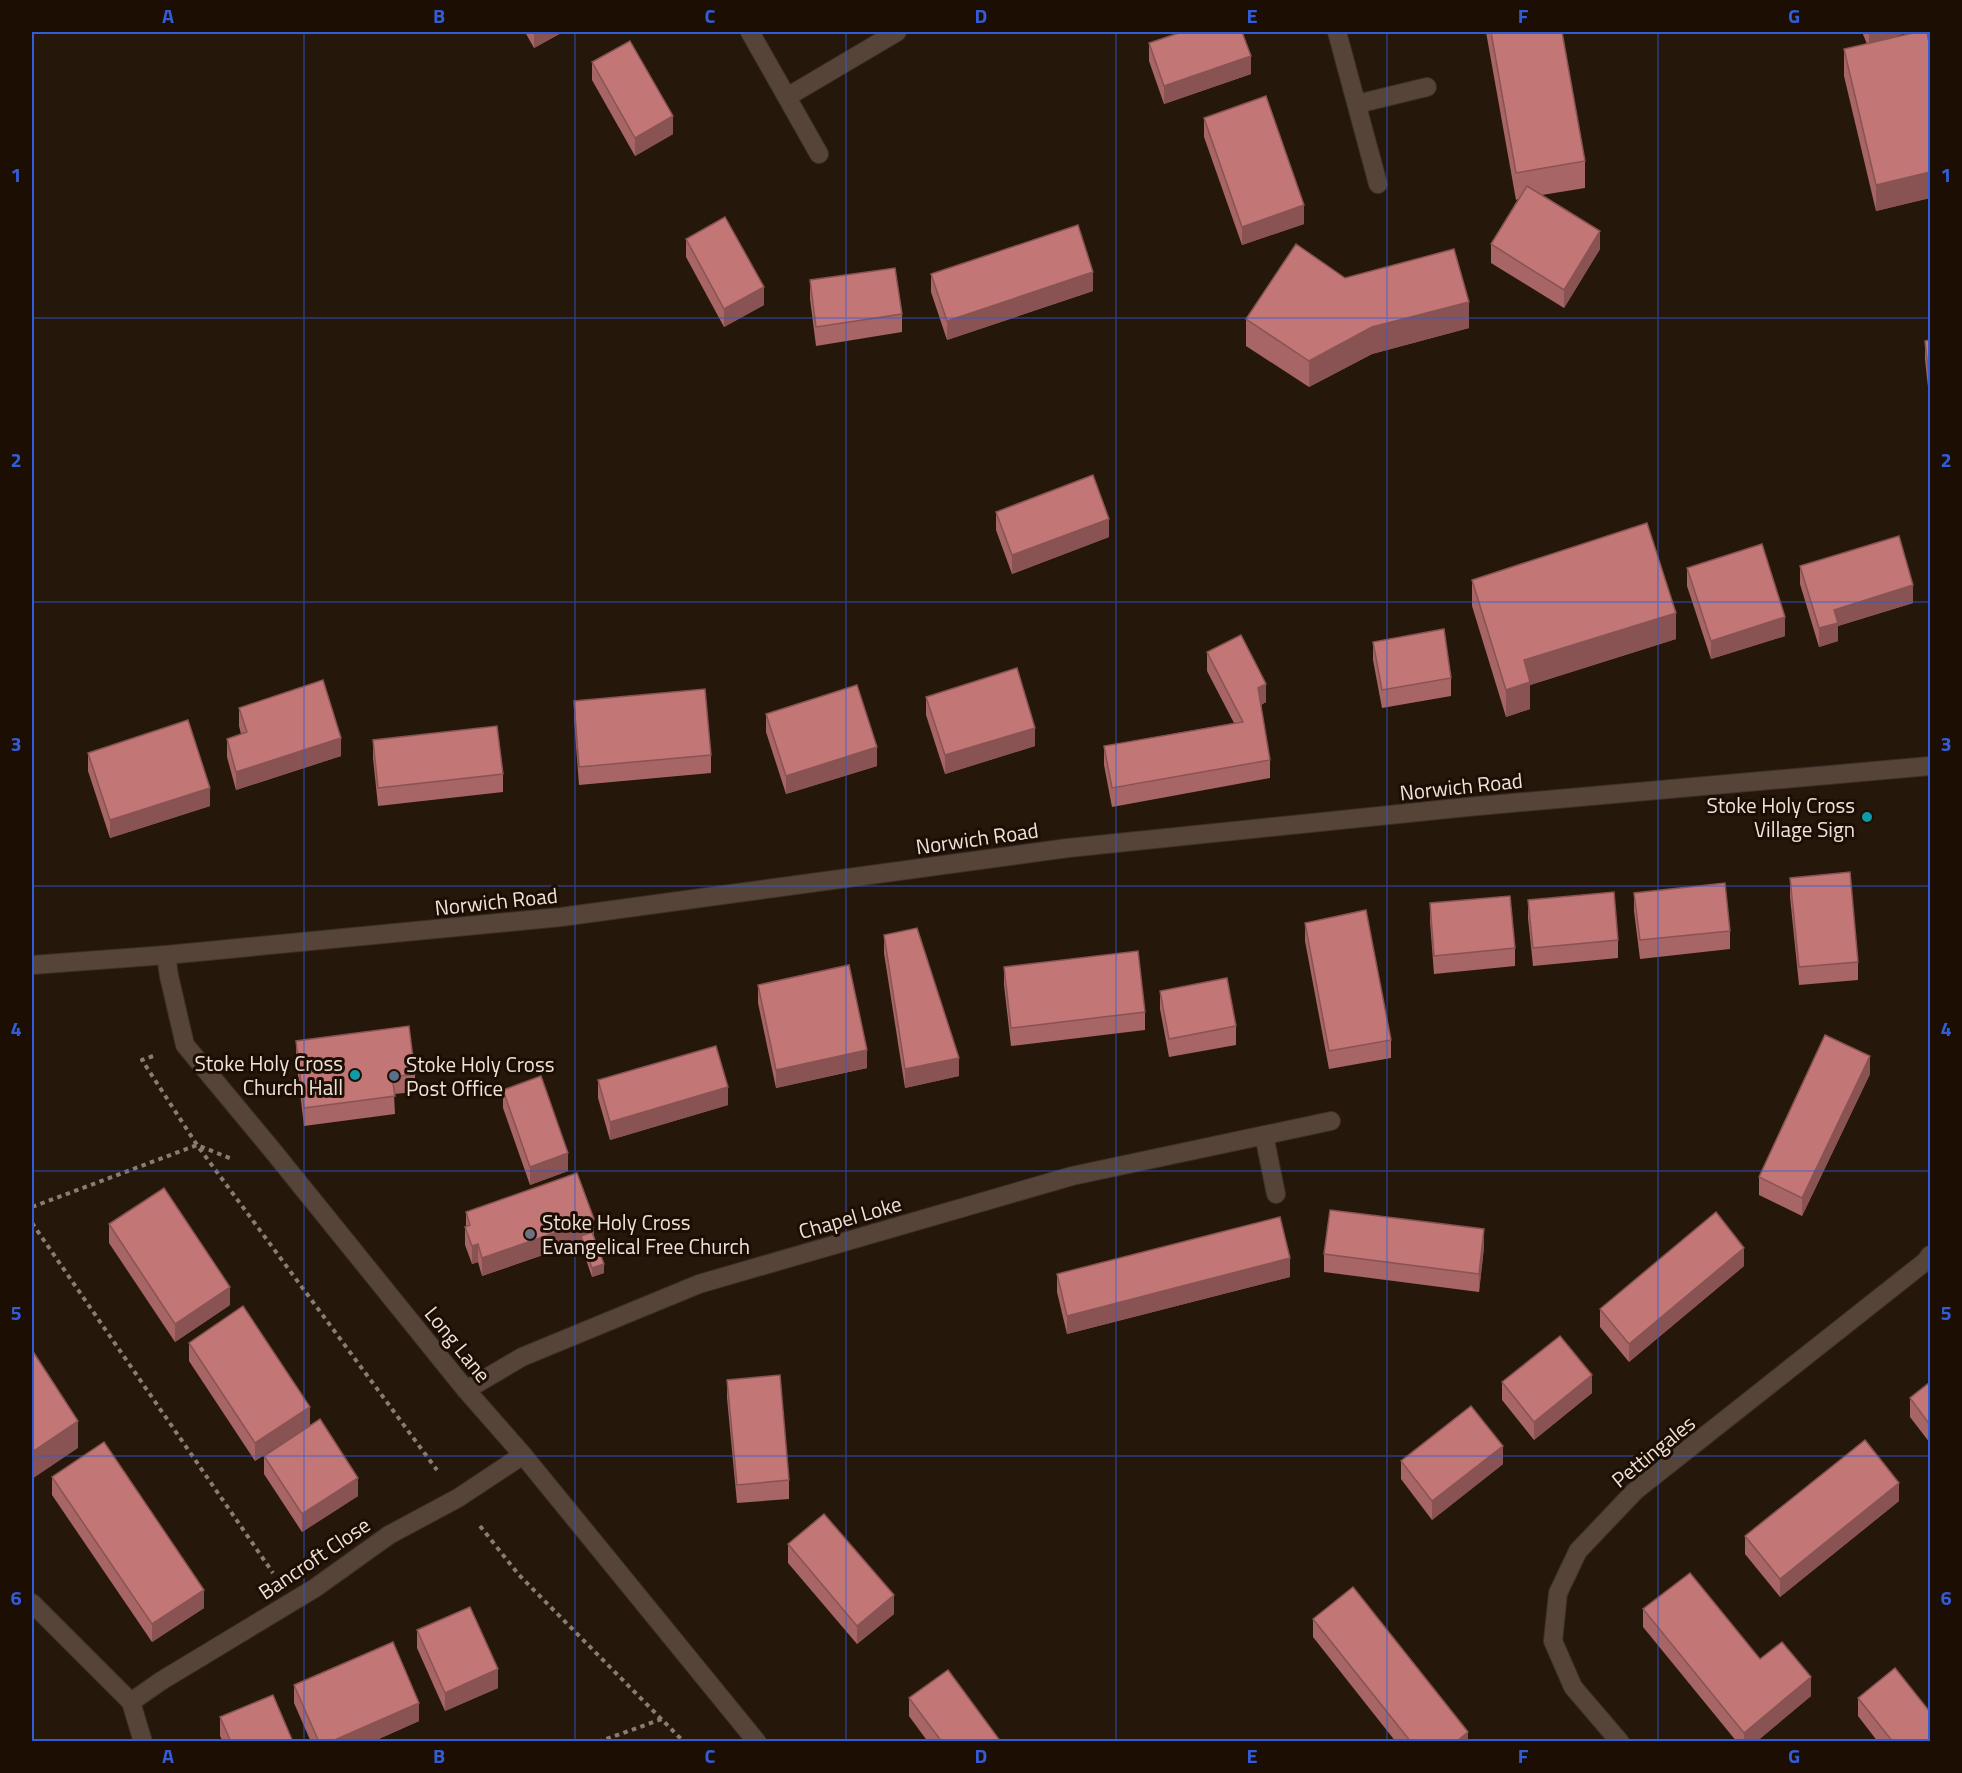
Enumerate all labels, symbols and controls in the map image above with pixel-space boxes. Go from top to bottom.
text: A [162,0,174,31]
text: B [433,0,445,31]
text: C [705,0,716,31]
text: D [975,0,987,31]
text: E [1246,0,1258,31]
text: F [1518,0,1529,31]
text: G [1788,0,1800,31]
text: 1 [10,159,22,190]
text: 1 [1940,159,1952,190]
text: 2 [10,444,22,475]
text: 2 [1940,444,1952,475]
text: 3 [10,728,22,759]
text: 3 [1940,728,1952,759]
street label: Norwich Road [1398,764,1524,808]
place label: Stoke Holy Cross Village Sign [1707,789,1855,845]
marker: Stoke Holy Cross Village Sign [1860,810,1874,824]
street label: Norwich Road [914,814,1040,862]
street label: Norwich Road [433,879,559,923]
text: 4 [10,1013,22,1044]
text: 4 [1940,1013,1952,1044]
place label: Stoke Holy Cross Church Hall [195,1047,343,1103]
place label: Stoke Holy Cross Post Office [406,1048,554,1104]
marker: Stoke Holy Cross Church Hall [348,1068,362,1082]
marker: Stoke Holy Cross Post Office [387,1069,401,1083]
street label: Chapel Loke [795,1187,905,1247]
place label: Stoke Holy Cross Evangelical Free Church [542,1206,750,1262]
marker: Stoke Holy Cross Evangelical Free Church [523,1227,537,1241]
text: 5 [10,1297,22,1328]
text: 5 [1940,1297,1952,1328]
street label: Long Lane [417,1299,499,1389]
street label: Pettingales [1604,1407,1702,1495]
street label: Bancroft Close [252,1509,376,1607]
text: 6 [10,1582,22,1613]
text: 6 [1940,1582,1952,1613]
text: A [162,1740,174,1771]
text: B [433,1740,445,1771]
text: C [705,1740,716,1771]
text: D [975,1740,987,1771]
text: E [1246,1740,1258,1771]
text: F [1518,1740,1529,1771]
text: G [1788,1740,1800,1771]

